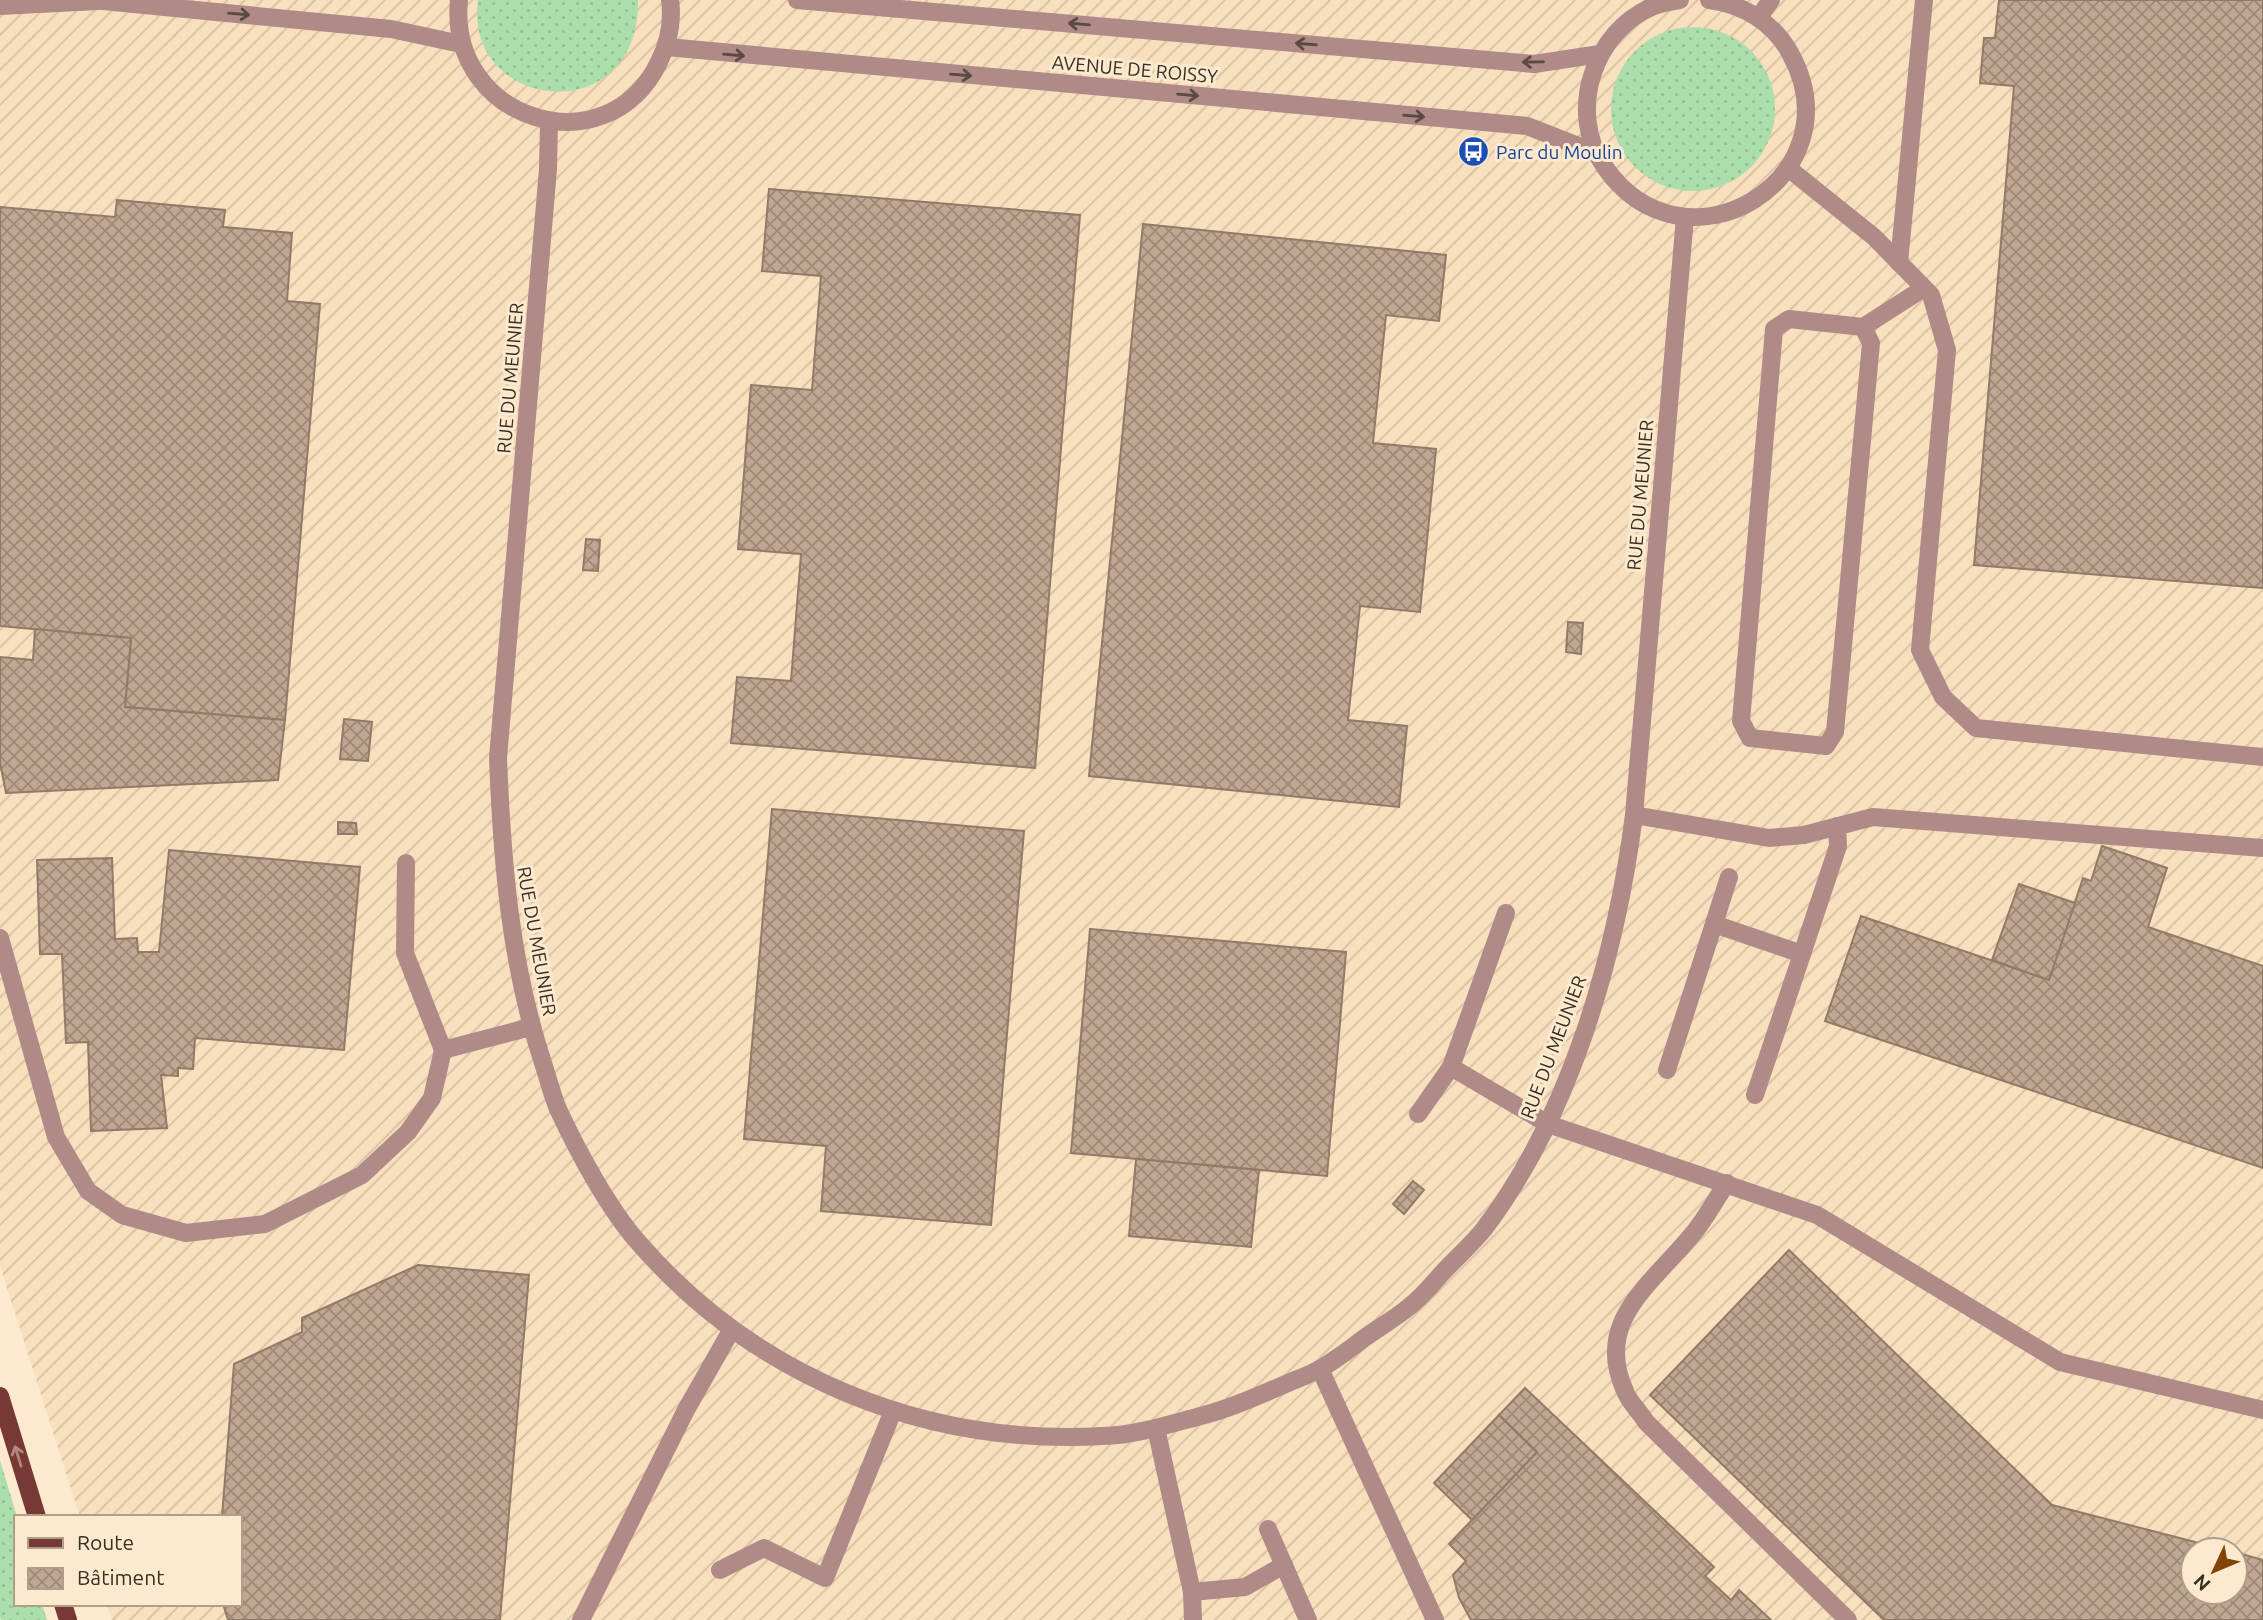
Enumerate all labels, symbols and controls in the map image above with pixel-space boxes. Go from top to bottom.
one-way arrow [227,8,250,21]
one-way arrow [1068,17,1091,30]
one-way arrow [1295,37,1318,50]
one-way arrow [723,48,745,61]
street label: AVENUE DE ROISSY [1051,51,1219,87]
one-way arrow [1521,55,1544,69]
one-way arrow [949,69,972,82]
one-way arrow [1176,89,1198,102]
one-way arrow [1402,109,1425,122]
bus stop icon: Parc du Moulin [1456,135,1490,169]
place label: Parc du Moulin [1496,141,1623,163]
street label: RUE DU MEUNIER [492,301,528,454]
street label: RUE DU MEUNIER [1622,418,1658,571]
street label: RUE DU MEUNIER [513,865,561,1018]
street label: RUE DU MEUNIER [1516,972,1590,1122]
one-way arrow [11,1446,24,1468]
legend [14,1515,242,1606]
text: Route [77,1530,134,1554]
north arrow [2179,1536,2249,1606]
text: Bâtiment [77,1565,164,1589]
text: N [2189,1570,2215,1596]

